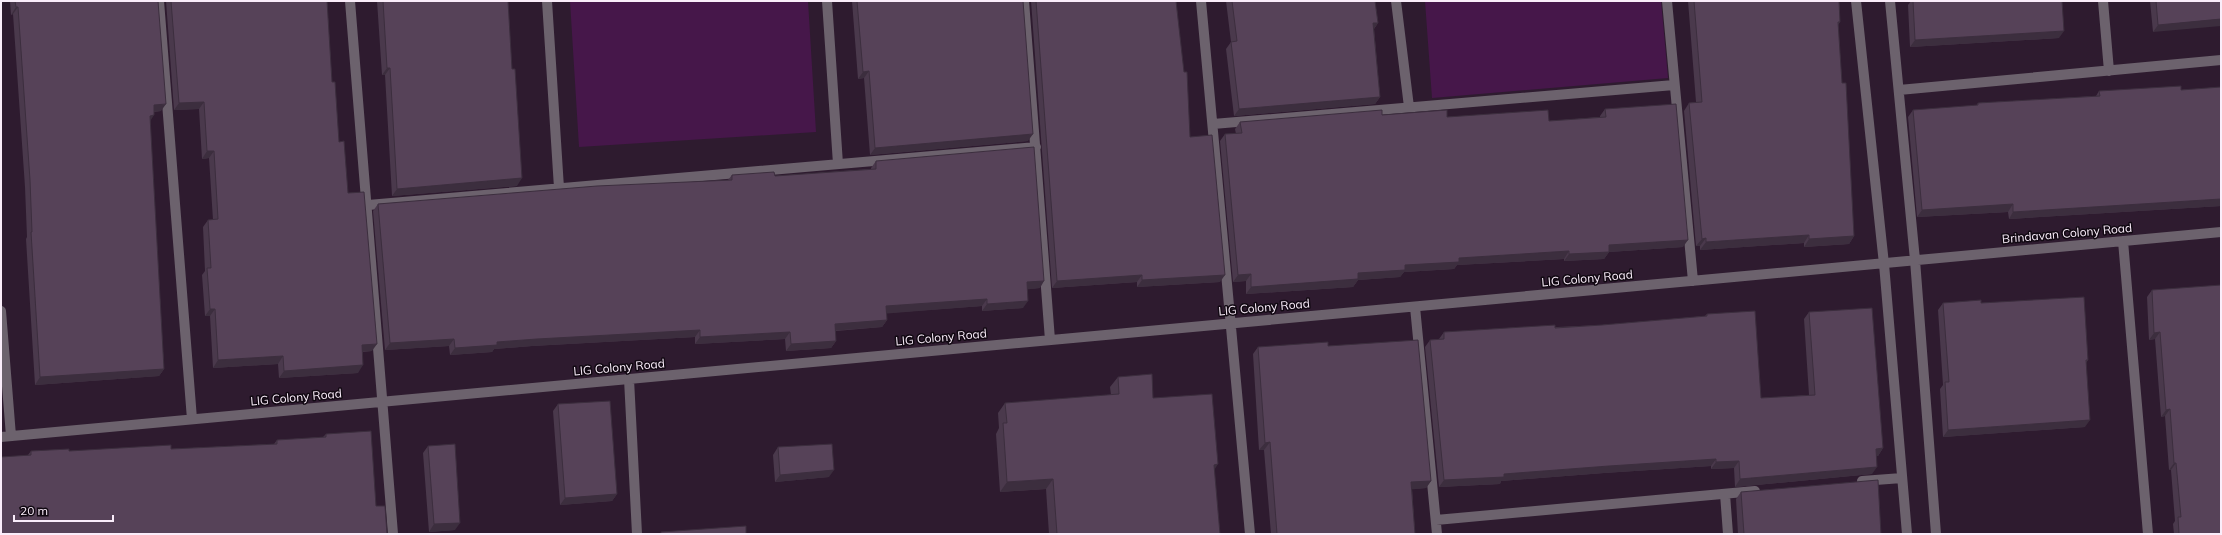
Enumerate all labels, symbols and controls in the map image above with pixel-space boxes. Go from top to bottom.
street label: Brindavan Colony Road [2001,220,2133,246]
street label: LIG Colony Road [1541,267,1633,289]
street label: LIG Colony Road [1218,296,1310,318]
street label: LIG Colony Road [895,326,987,348]
street label: LIG Colony Road [573,356,665,378]
street label: LIG Colony Road [250,386,342,408]
scale bar [14,497,113,523]
text: 20 m [20,503,48,518]

